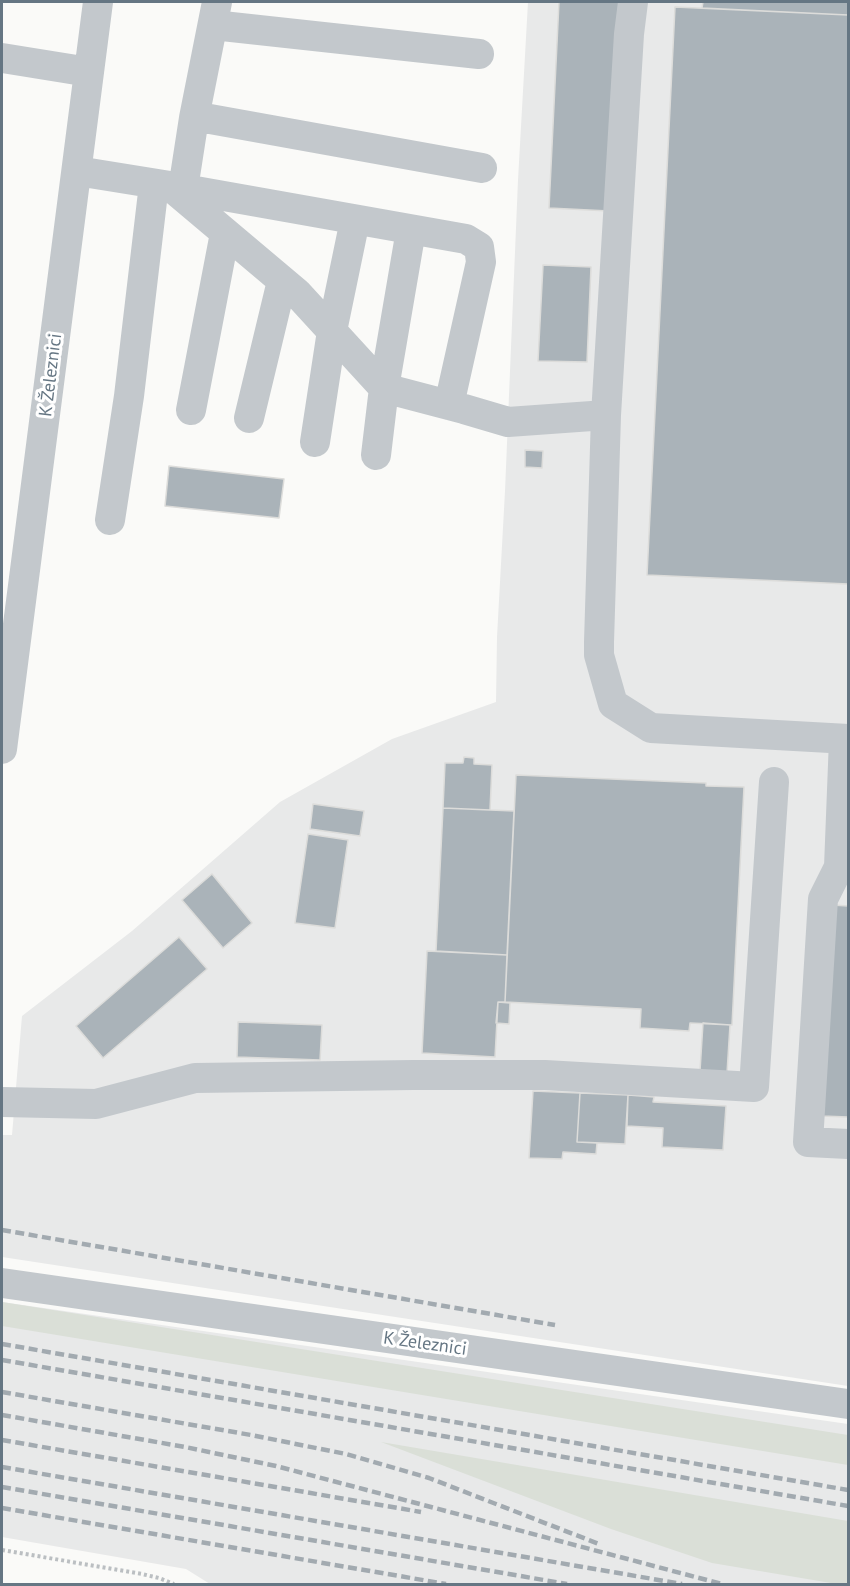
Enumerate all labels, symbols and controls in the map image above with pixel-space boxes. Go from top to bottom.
street label: K Železnici [35,332,67,418]
street label: K Železnici [382,1327,468,1361]

